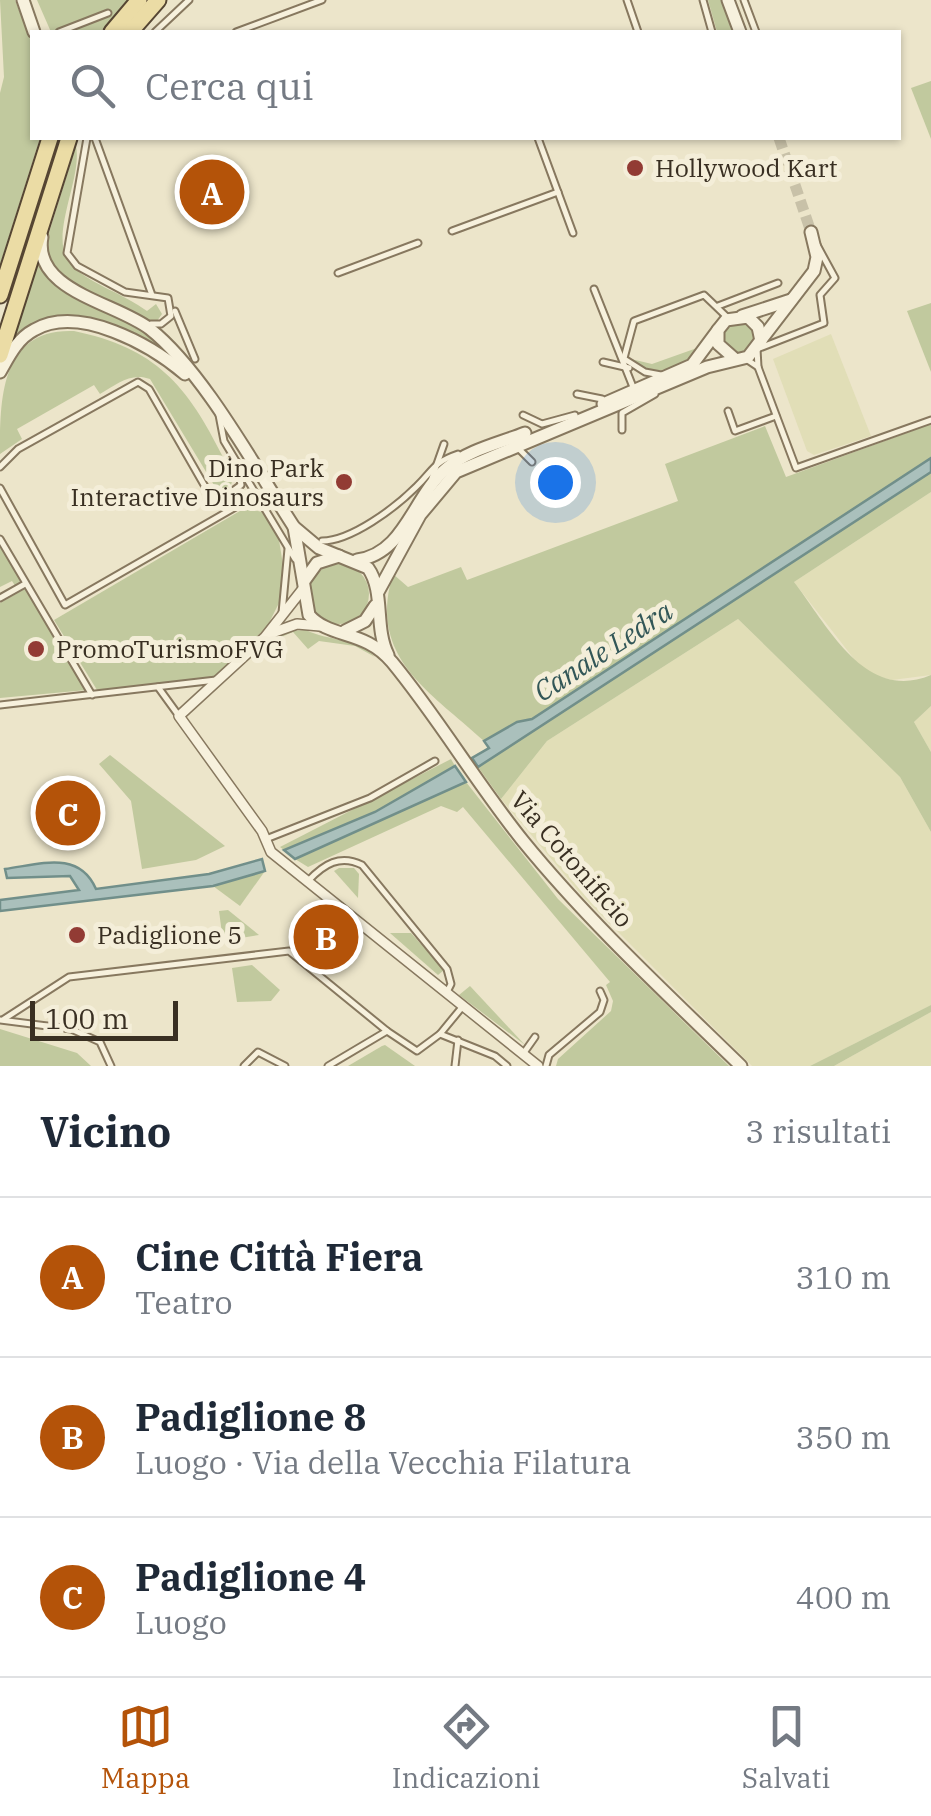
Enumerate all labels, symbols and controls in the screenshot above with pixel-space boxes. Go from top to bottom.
search box [30,30,901,140]
icon: search [65,58,120,113]
text: Cerca qui [145,61,314,110]
place label: Hollywood Kart [655,151,838,184]
pin: A [180,154,244,230]
marker: Hollywood Kart [624,157,646,179]
place label: Dino Park Interactive Dinosaurs [70,451,324,513]
your location [530,457,581,508]
marker: Dino Park Interactive Dinosaurs [333,471,355,493]
water label: Canale Ledra [526,592,679,709]
place label: PromoTurismoFVG [56,632,283,665]
marker: PromoTurismoFVG [25,638,47,660]
pin: C [36,776,100,850]
street label: Via Cotonificio [504,783,641,934]
pin: B [294,900,358,974]
place label: Padiglione 5 [97,918,242,951]
marker: Padiglione 5 [66,924,88,946]
scale bar [30,996,178,1040]
text: 100 m [45,1000,129,1037]
text: Vicino [40,1104,171,1159]
text: 3 risultati [745,1110,891,1152]
text: Cine Città Fiera [135,1232,423,1281]
text: A [61,1256,84,1298]
text: 310 m [795,1256,891,1298]
text: Teatro [135,1281,233,1323]
text: Padiglione 8 [135,1392,366,1441]
text: B [61,1416,84,1458]
text: 350 m [795,1416,891,1458]
text: Luogo · Via della Vecchia Filatura [135,1441,631,1483]
text: Padiglione 4 [135,1552,366,1601]
text: C [62,1576,83,1618]
text: 400 m [795,1576,891,1618]
text: Luogo [135,1601,227,1643]
tab: Mappa [101,1699,190,1796]
tab: Indicazioni [392,1699,540,1796]
tab: Salvati [742,1699,830,1796]

